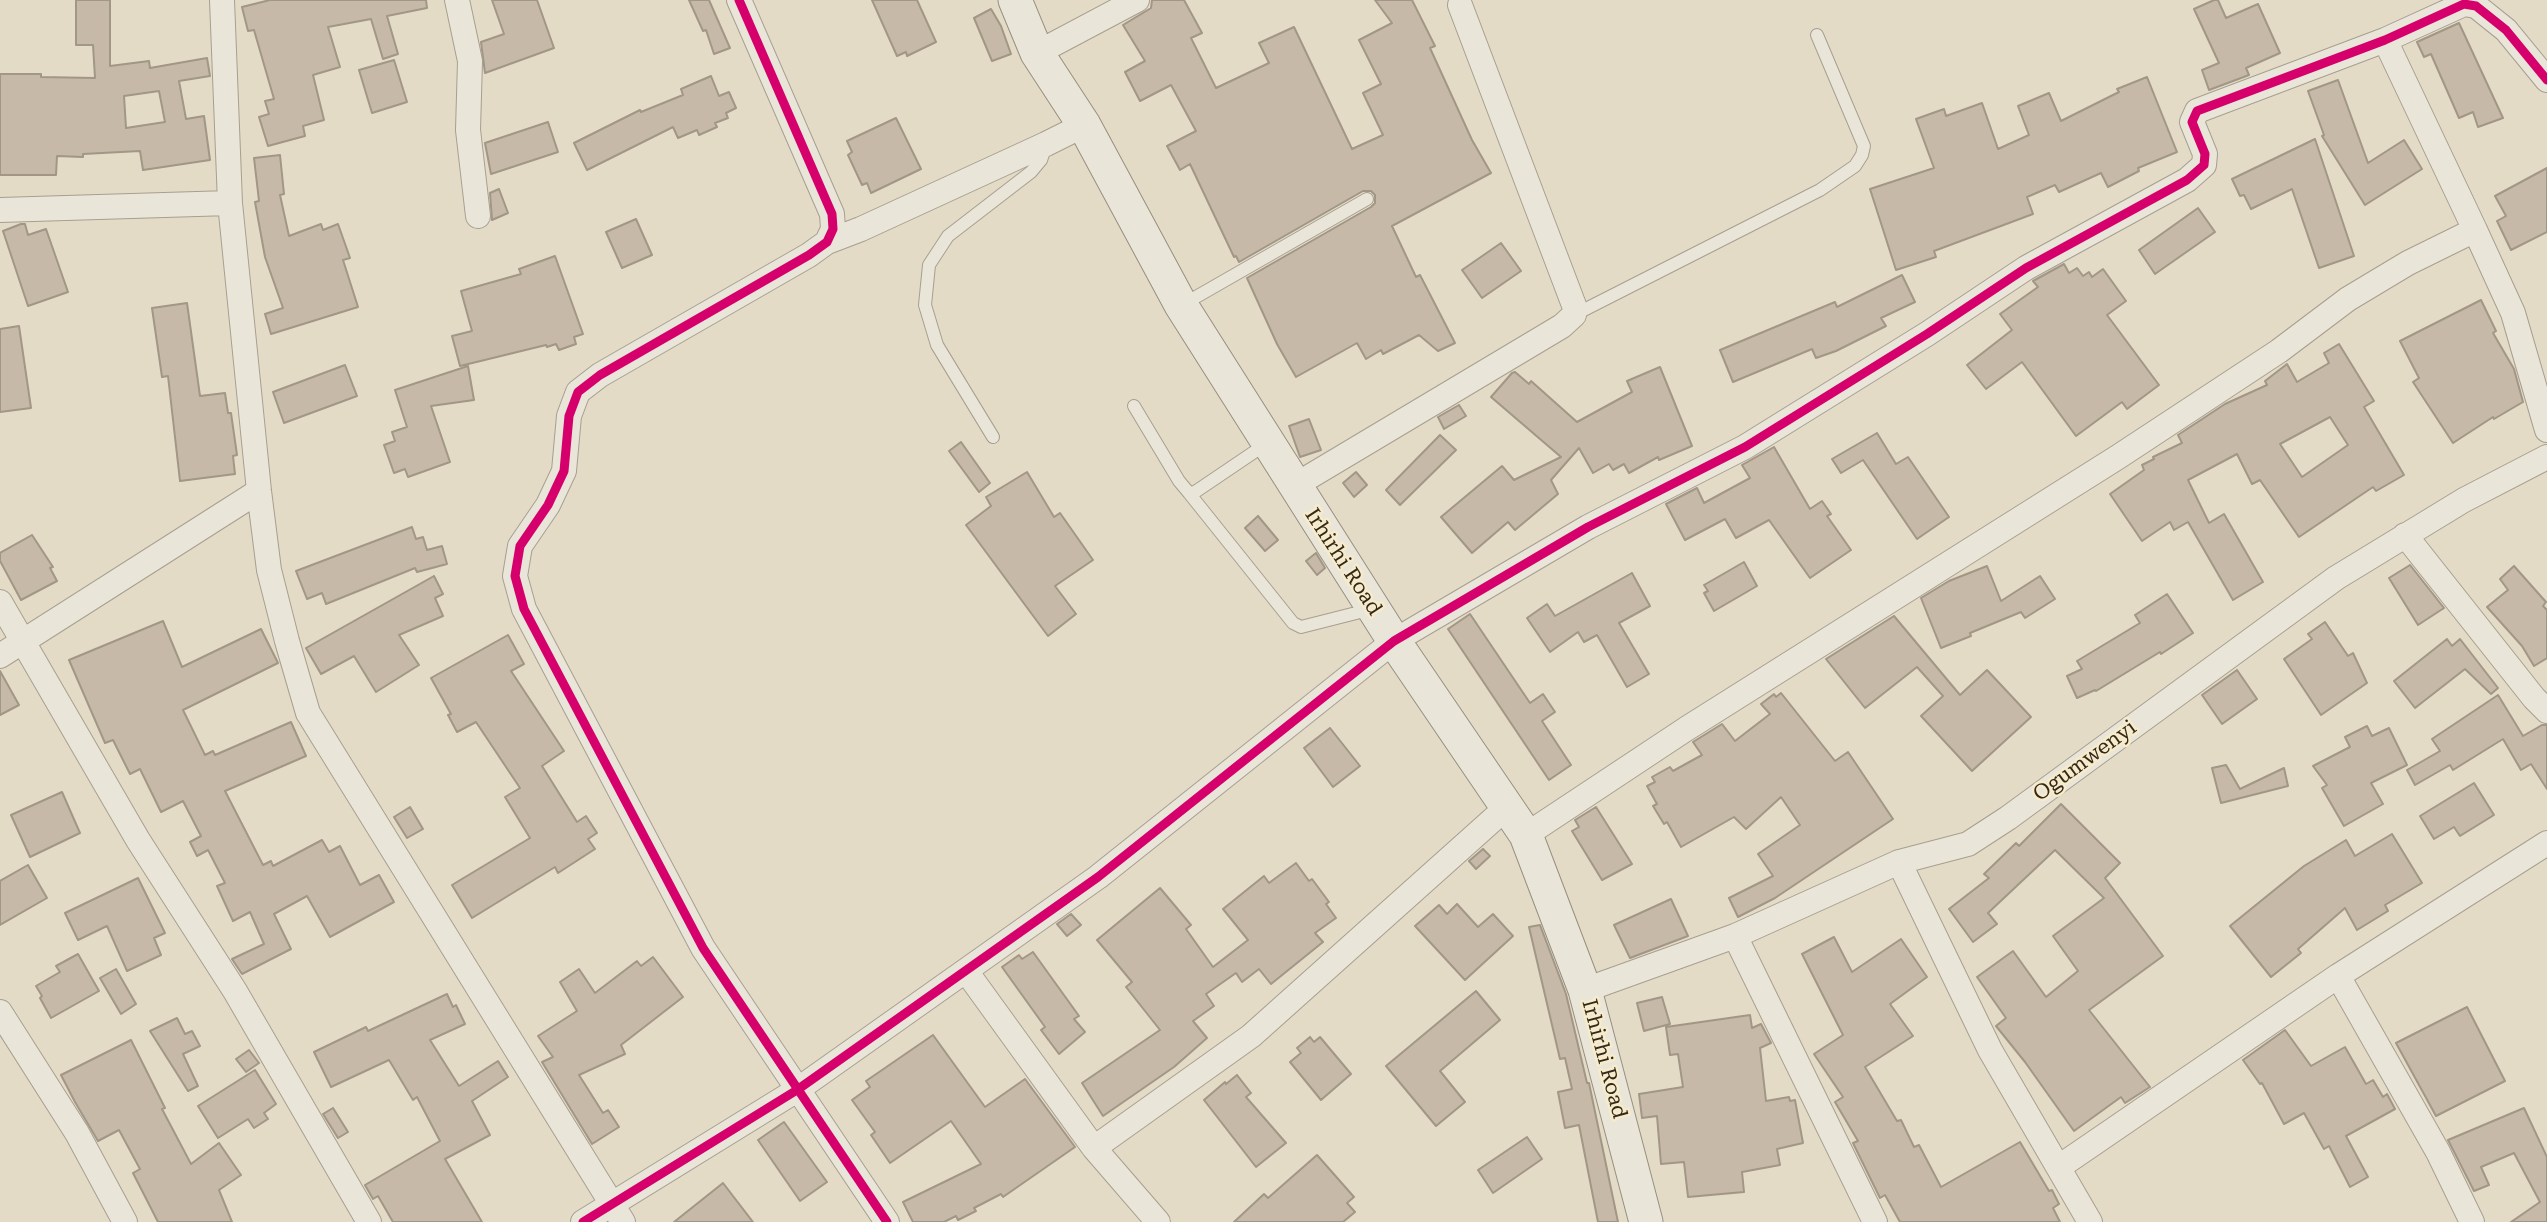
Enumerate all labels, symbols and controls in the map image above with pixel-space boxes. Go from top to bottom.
street label: Irhirhi Road [1299,504,1387,620]
street label: Ogumwenyi [2028,715,2142,807]
street label: Irhirhi Road [1576,997,1632,1121]

